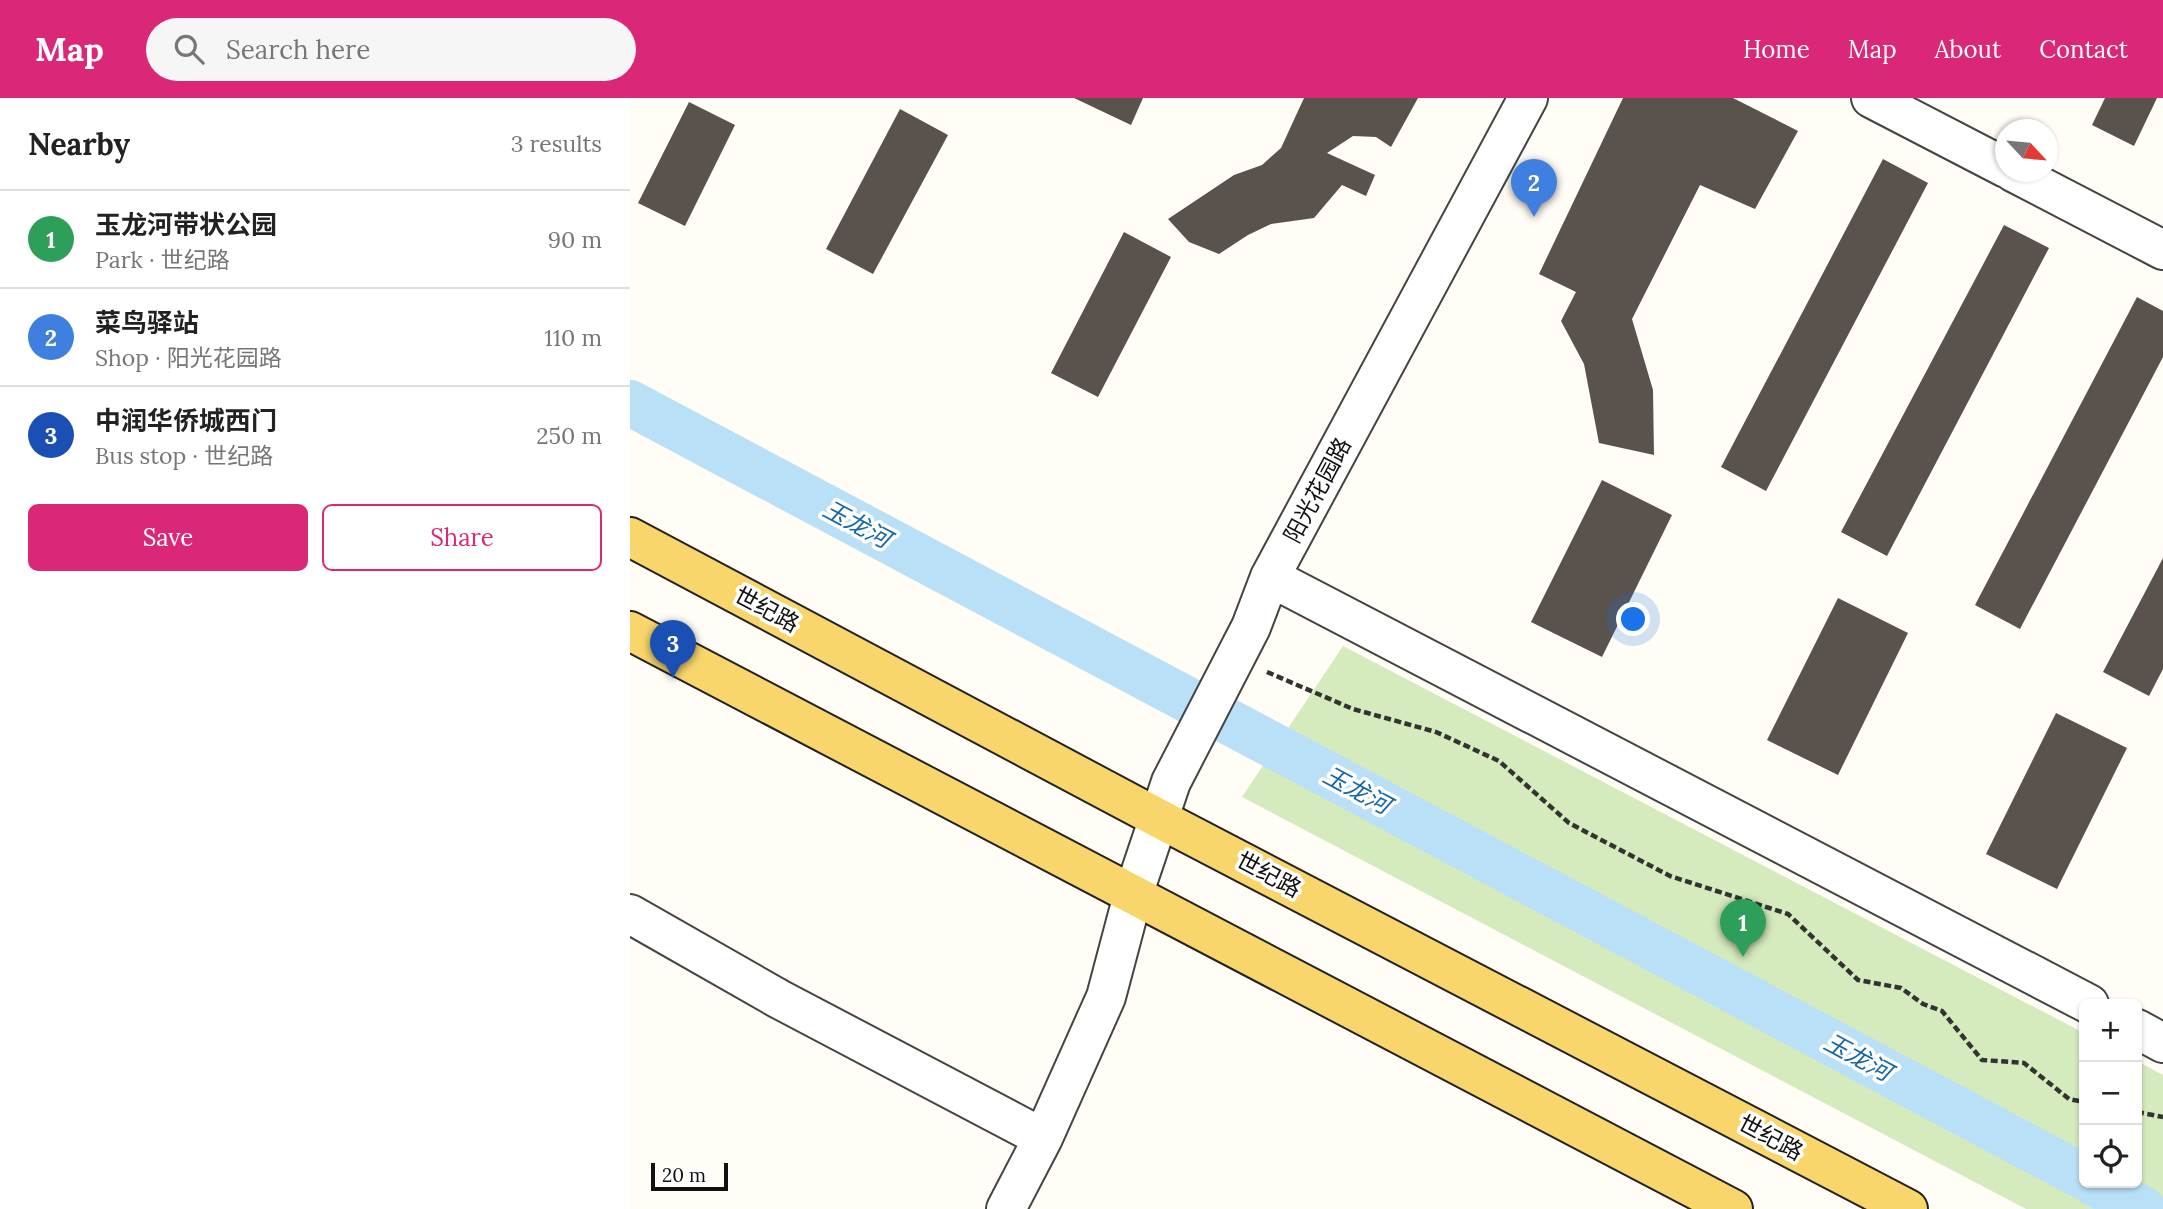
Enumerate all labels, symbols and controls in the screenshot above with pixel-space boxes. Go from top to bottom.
search box [146,18,636,81]
text: Map [35,28,104,70]
icon: search [170,30,208,68]
text: Search here [226,33,370,66]
text: Home [1743,34,1810,65]
text: Map [1848,34,1897,65]
text: About [1935,34,2001,65]
text: Contact [2039,34,2128,65]
north arrow [1995,119,2058,182]
text: Nearby [28,125,130,163]
text: 3 results [511,129,602,158]
pin: 2 [1511,159,1557,217]
text: 玉龙河带状公园 [95,208,277,241]
text: 1 [46,225,56,254]
text: 90 m [548,225,602,254]
text: Park · 世纪路 [95,245,230,274]
text: 菜鸟驿站 [95,306,199,339]
text: 2 [45,323,57,352]
text: 110 m [544,323,602,352]
text: Shop · 阳光花园路 [95,343,282,372]
text: 中润华侨城西门 [95,404,277,437]
text: 3 [45,421,57,450]
text: 250 m [536,421,602,450]
street label: 阳光花园路 [1277,432,1357,548]
text: Bus stop · 世纪路 [95,441,273,470]
water label: 玉龙河 [818,493,900,556]
button: Save [28,504,308,571]
button: Share [322,504,602,571]
street label: 世纪路 [730,580,804,638]
your location [1616,602,1650,636]
pin: 3 [650,620,696,678]
water label: 玉龙河 [1318,759,1400,822]
street label: 世纪路 [1232,845,1306,903]
pin: 1 [1720,899,1766,957]
map controls [2079,999,2142,1188]
button: + [2079,999,2142,1062]
water label: 玉龙河 [1819,1026,1901,1089]
button: − [2079,1062,2142,1125]
street label: 世纪路 [1734,1108,1808,1166]
button: locate [2079,1125,2142,1188]
scale bar [651,1160,728,1192]
text: 20 m [662,1163,706,1187]

